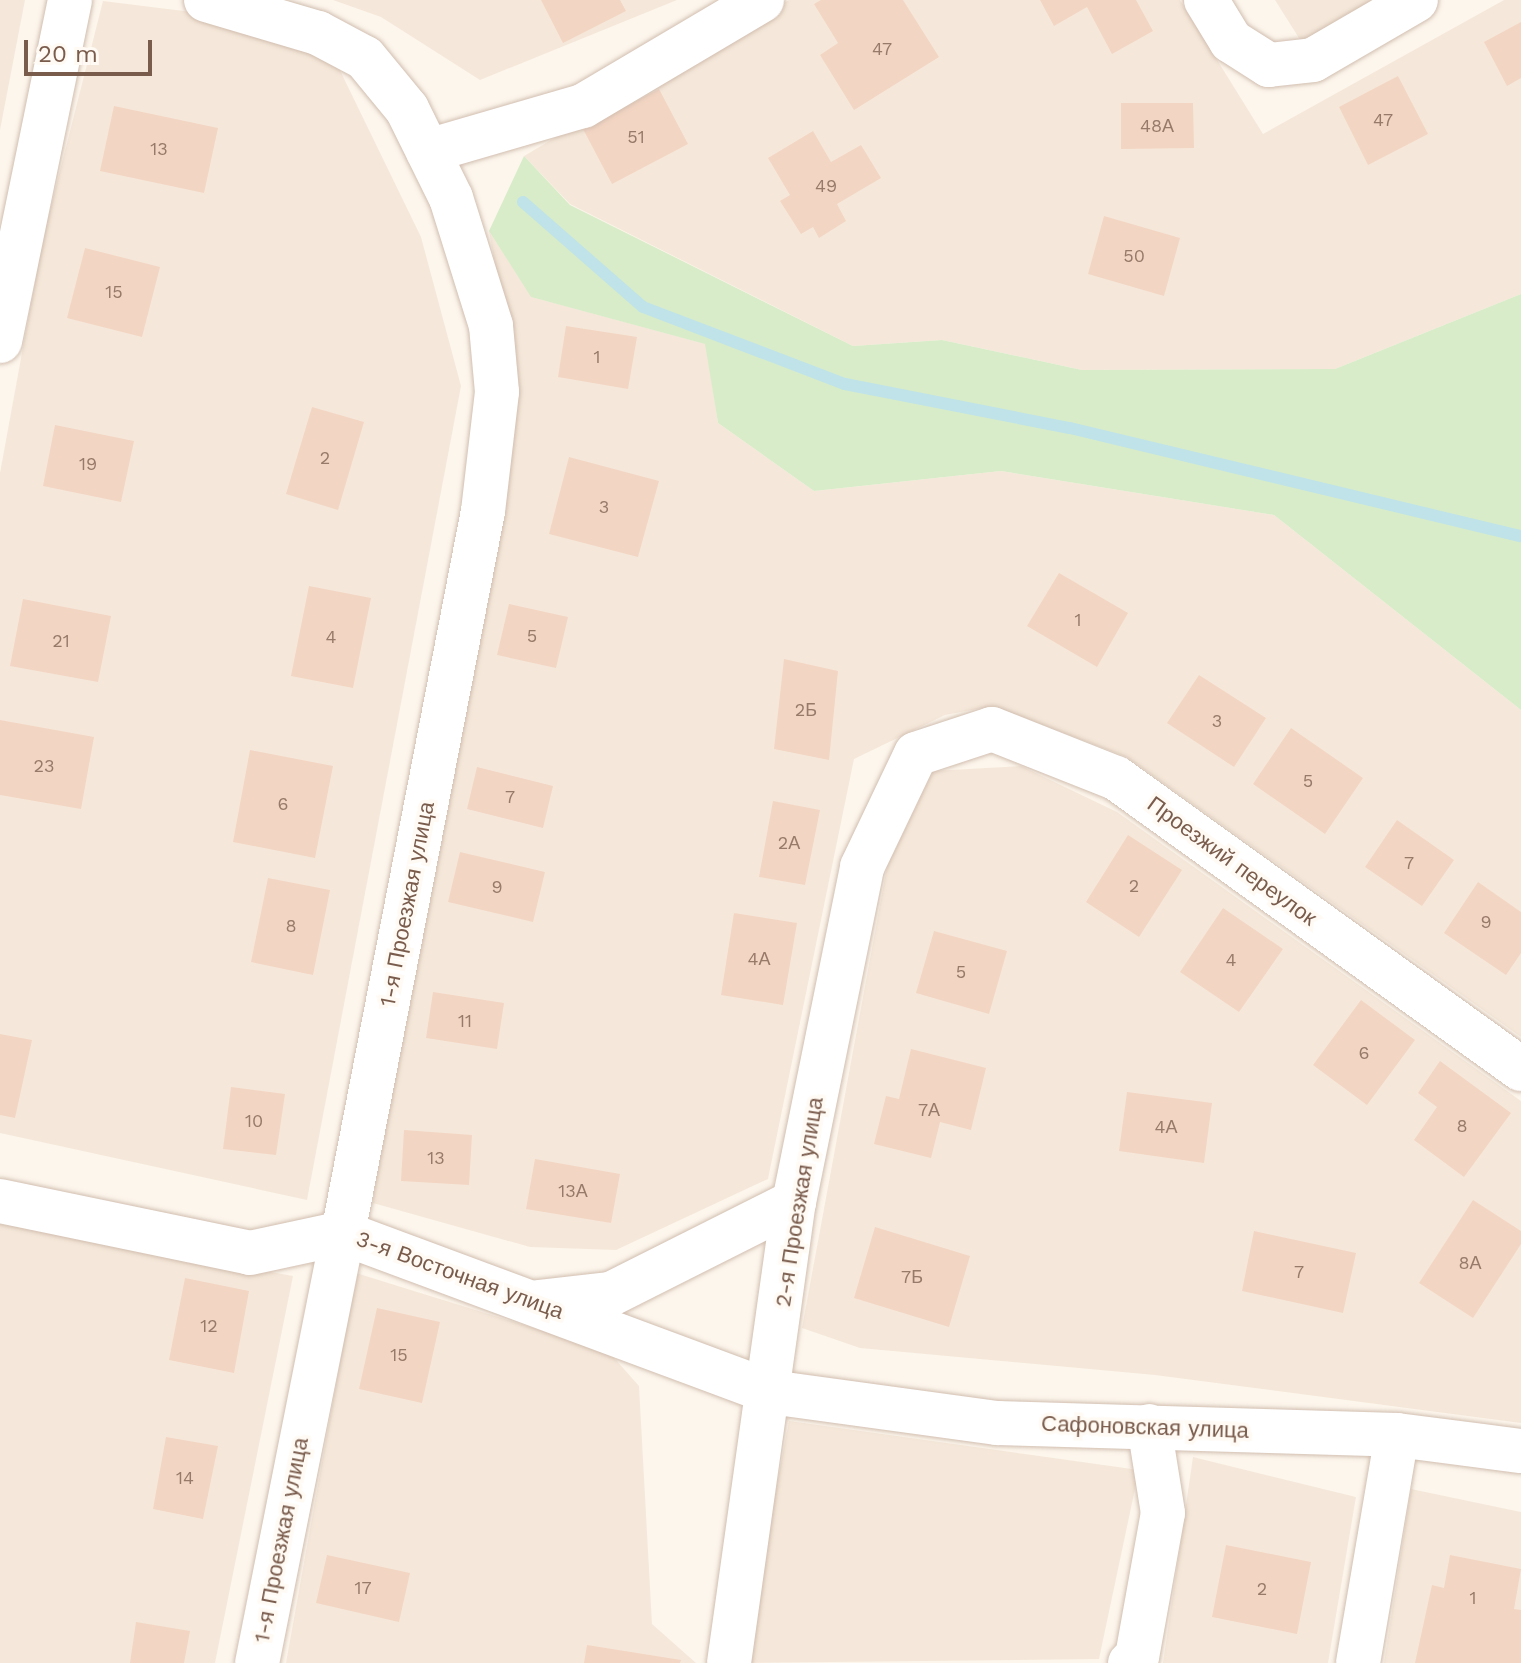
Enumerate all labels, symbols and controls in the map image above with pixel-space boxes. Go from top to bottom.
scale bar [28,24,156,74]
house number: 47 [872,38,892,60]
text: 20 m [38,40,98,68]
house number: 47 [1373,109,1393,131]
house number: 48А [1140,115,1174,137]
house number: 51 [627,126,645,148]
house number: 13 [150,138,168,160]
house number: 49 [815,175,837,197]
house number: 50 [1123,245,1145,267]
house number: 15 [105,281,123,303]
house number: 1 [593,346,601,368]
house number: 2 [320,447,330,469]
house number: 19 [79,453,97,475]
house number: 3 [599,496,609,518]
house number: 1 [1074,609,1082,631]
house number: 5 [527,625,537,647]
house number: 4 [326,626,336,648]
house number: 21 [52,630,70,652]
house number: 2Б [795,699,817,721]
house number: 3 [1212,710,1222,732]
house number: 23 [34,755,54,777]
house number: 5 [1303,770,1313,792]
house number: 7 [505,786,515,808]
street label: Проезжий переулок [1142,791,1322,931]
house number: 6 [278,793,288,815]
street label: 1-я Проезжая улица [374,799,440,1009]
house number: 2А [778,832,800,854]
house number: 7 [1404,852,1414,874]
house number: 2 [1129,875,1139,897]
house number: 9 [491,876,503,898]
house number: 9 [1480,911,1492,933]
house number: 8 [285,915,297,937]
house number: 4А [747,948,771,970]
house number: 4 [1226,949,1236,971]
house number: 5 [956,961,966,983]
house number: 11 [458,1010,472,1032]
house number: 6 [1359,1042,1369,1064]
street label: 2-я Проезжая улица [769,1095,829,1309]
house number: 7А [918,1099,940,1121]
house number: 10 [245,1110,263,1132]
house number: 8 [1456,1115,1468,1137]
house number: 4А [1154,1116,1178,1138]
house number: 13 [427,1147,445,1169]
house number: 13А [558,1180,588,1202]
street label: 3-я Восточная улица [353,1225,567,1325]
house number: 8А [1458,1252,1482,1274]
house number: 7 [1294,1261,1304,1283]
house number: 7Б [901,1266,923,1288]
house number: 12 [200,1315,218,1337]
house number: 15 [390,1344,408,1366]
street label: Сафоновская улица [1041,1410,1249,1444]
street label: 1-я Проезжая улица [248,1435,314,1645]
house number: 14 [176,1467,194,1489]
house number: 17 [354,1577,372,1599]
house number: 2 [1257,1578,1267,1600]
house number: 1 [1469,1587,1477,1609]

